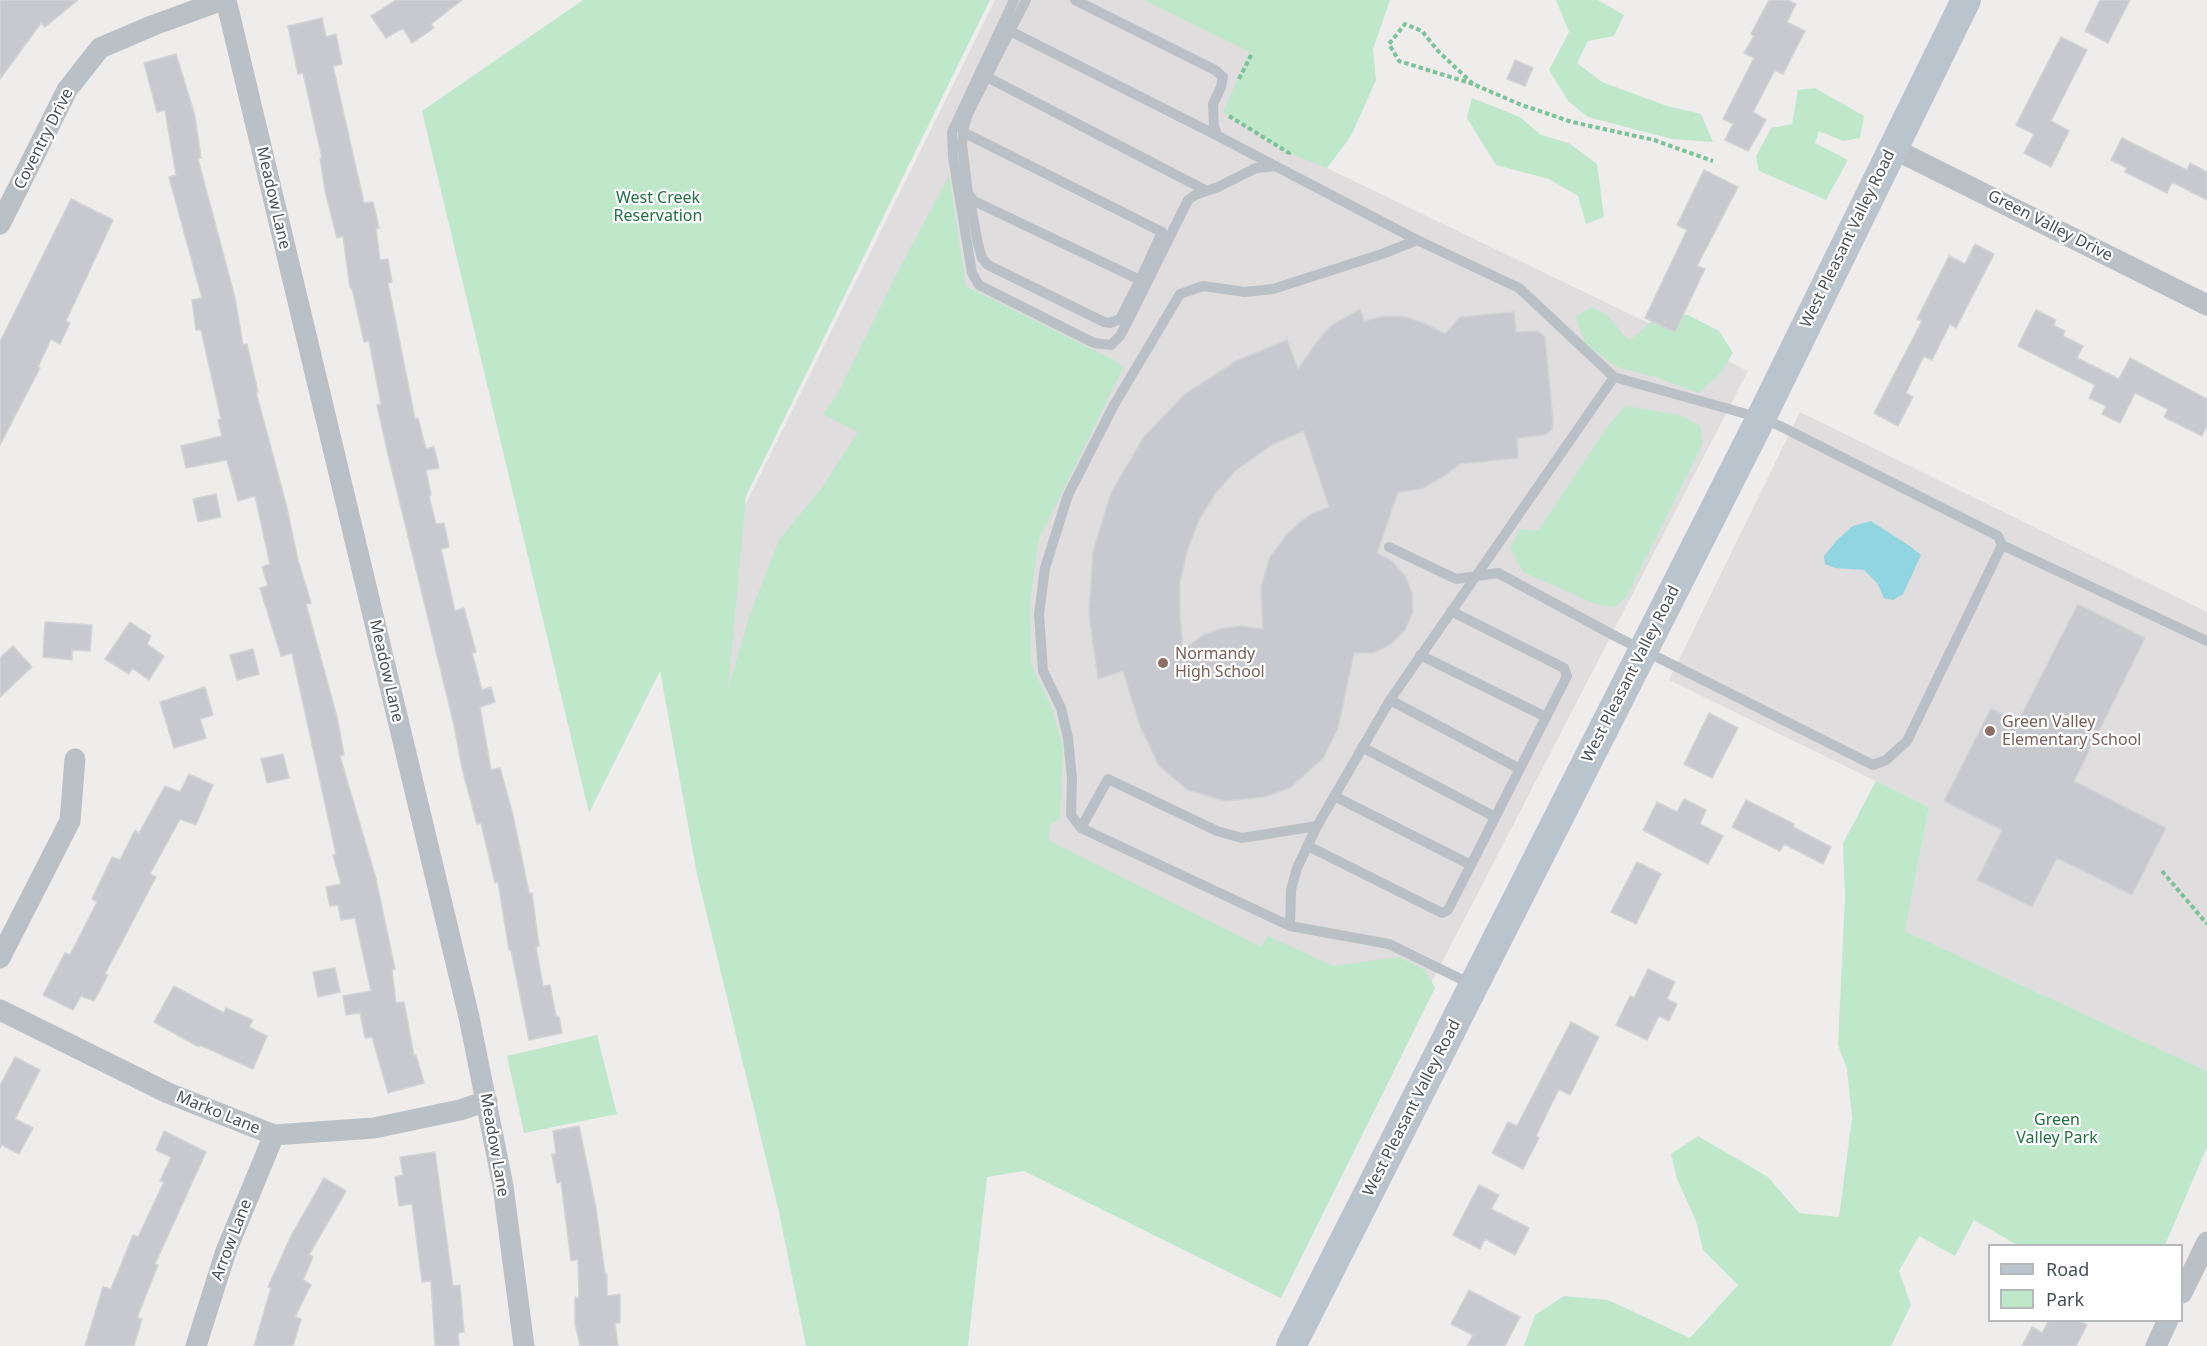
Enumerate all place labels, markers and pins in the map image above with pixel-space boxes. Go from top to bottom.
place label: Normandy High School [1175,644,1265,682]
marker: Normandy High School [1156,656,1170,670]
place label: Green Valley Elementary School [2002,712,2141,750]
marker: Green Valley Elementary School [1983,724,1997,738]

